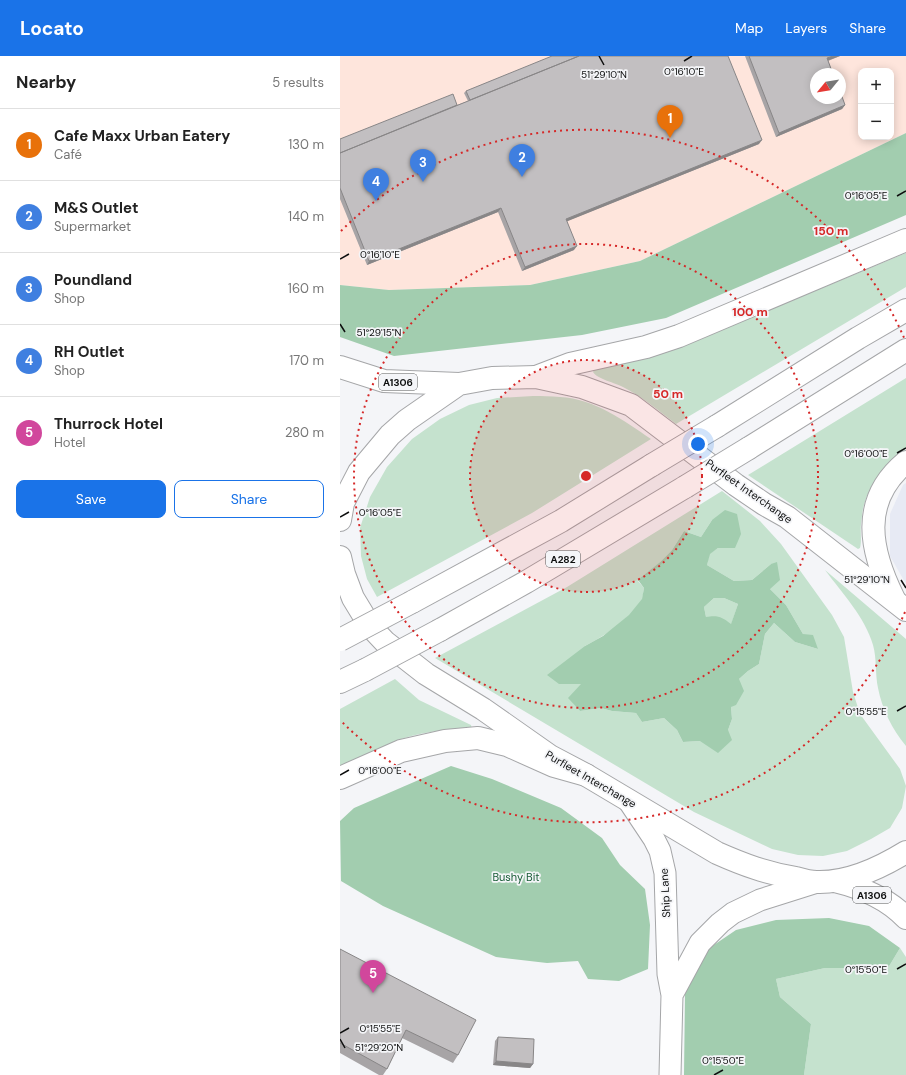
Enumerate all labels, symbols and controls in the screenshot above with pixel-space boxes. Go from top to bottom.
text: Locato [20,16,84,41]
text: Map [735,19,763,37]
text: Layers [785,19,827,37]
text: Share [849,19,886,37]
text: 0°16'10"E [664,65,704,78]
text: 51°29'10"N [581,68,627,81]
north arrow [810,68,846,104]
map controls [858,68,894,140]
button: + [858,68,894,104]
text: Nearby [16,71,76,93]
text: 5 results [272,74,324,91]
button: − [858,104,894,140]
pin: 1 [657,105,683,138]
text: Cafe Maxx Urban Eatery [54,126,230,146]
text: 1 [27,136,31,153]
text: 130 m [288,136,324,153]
pin: 2 [509,144,535,177]
text: Café [54,146,82,163]
pin: 3 [410,149,436,182]
pin: 4 [363,168,389,201]
text: 0°16'05"E [845,189,888,202]
text: M&S Outlet [54,198,139,218]
text: 2 [25,208,33,225]
text: 140 m [288,208,324,225]
text: Supermarket [54,218,131,235]
text: 150 m [814,223,848,239]
text: 0°16'10"E [360,248,400,261]
text: Poundland [54,270,132,290]
text: 3 [25,280,33,297]
text: 160 m [288,280,324,297]
text: Shop [54,290,85,307]
text: 100 m [732,304,768,320]
text: 51°29'15"N [356,326,402,339]
text: RH Outlet [54,342,125,362]
text: 4 [25,352,33,369]
text: 170 m [289,352,324,369]
text: Shop [54,362,85,379]
road number: A1306 [379,374,417,390]
text: 50 m [653,386,683,402]
text: Thurrock Hotel [54,414,163,434]
text: 5 [25,424,33,441]
text: 280 m [285,424,324,441]
text: Hotel [54,434,86,451]
your location [688,434,708,454]
text: 0°16'00"E [844,447,888,460]
street label: Purfleet Interchange [703,456,795,526]
centre of rings [579,469,593,483]
button: Save [16,480,166,518]
button: Share [174,480,324,518]
text: 0°16'05"E [359,506,402,519]
road number: A282 [546,551,580,567]
text: 51°29'10"N [844,573,890,586]
text: 0°15'55"E [845,705,887,718]
street label: Purfleet Interchange [543,747,639,811]
text: 0°16'00"E [358,764,402,777]
street label: Ship Lane [657,868,673,918]
park label: Bushy Bit [492,870,540,884]
road number: A1306 [853,887,891,903]
pin: 5 [360,960,386,993]
text: 0°15'50"E [845,963,887,976]
text: 0°15'55"E [359,1022,401,1035]
text: 51°29'20"N [355,1041,403,1054]
text: 0°15'50"E [702,1054,744,1067]

